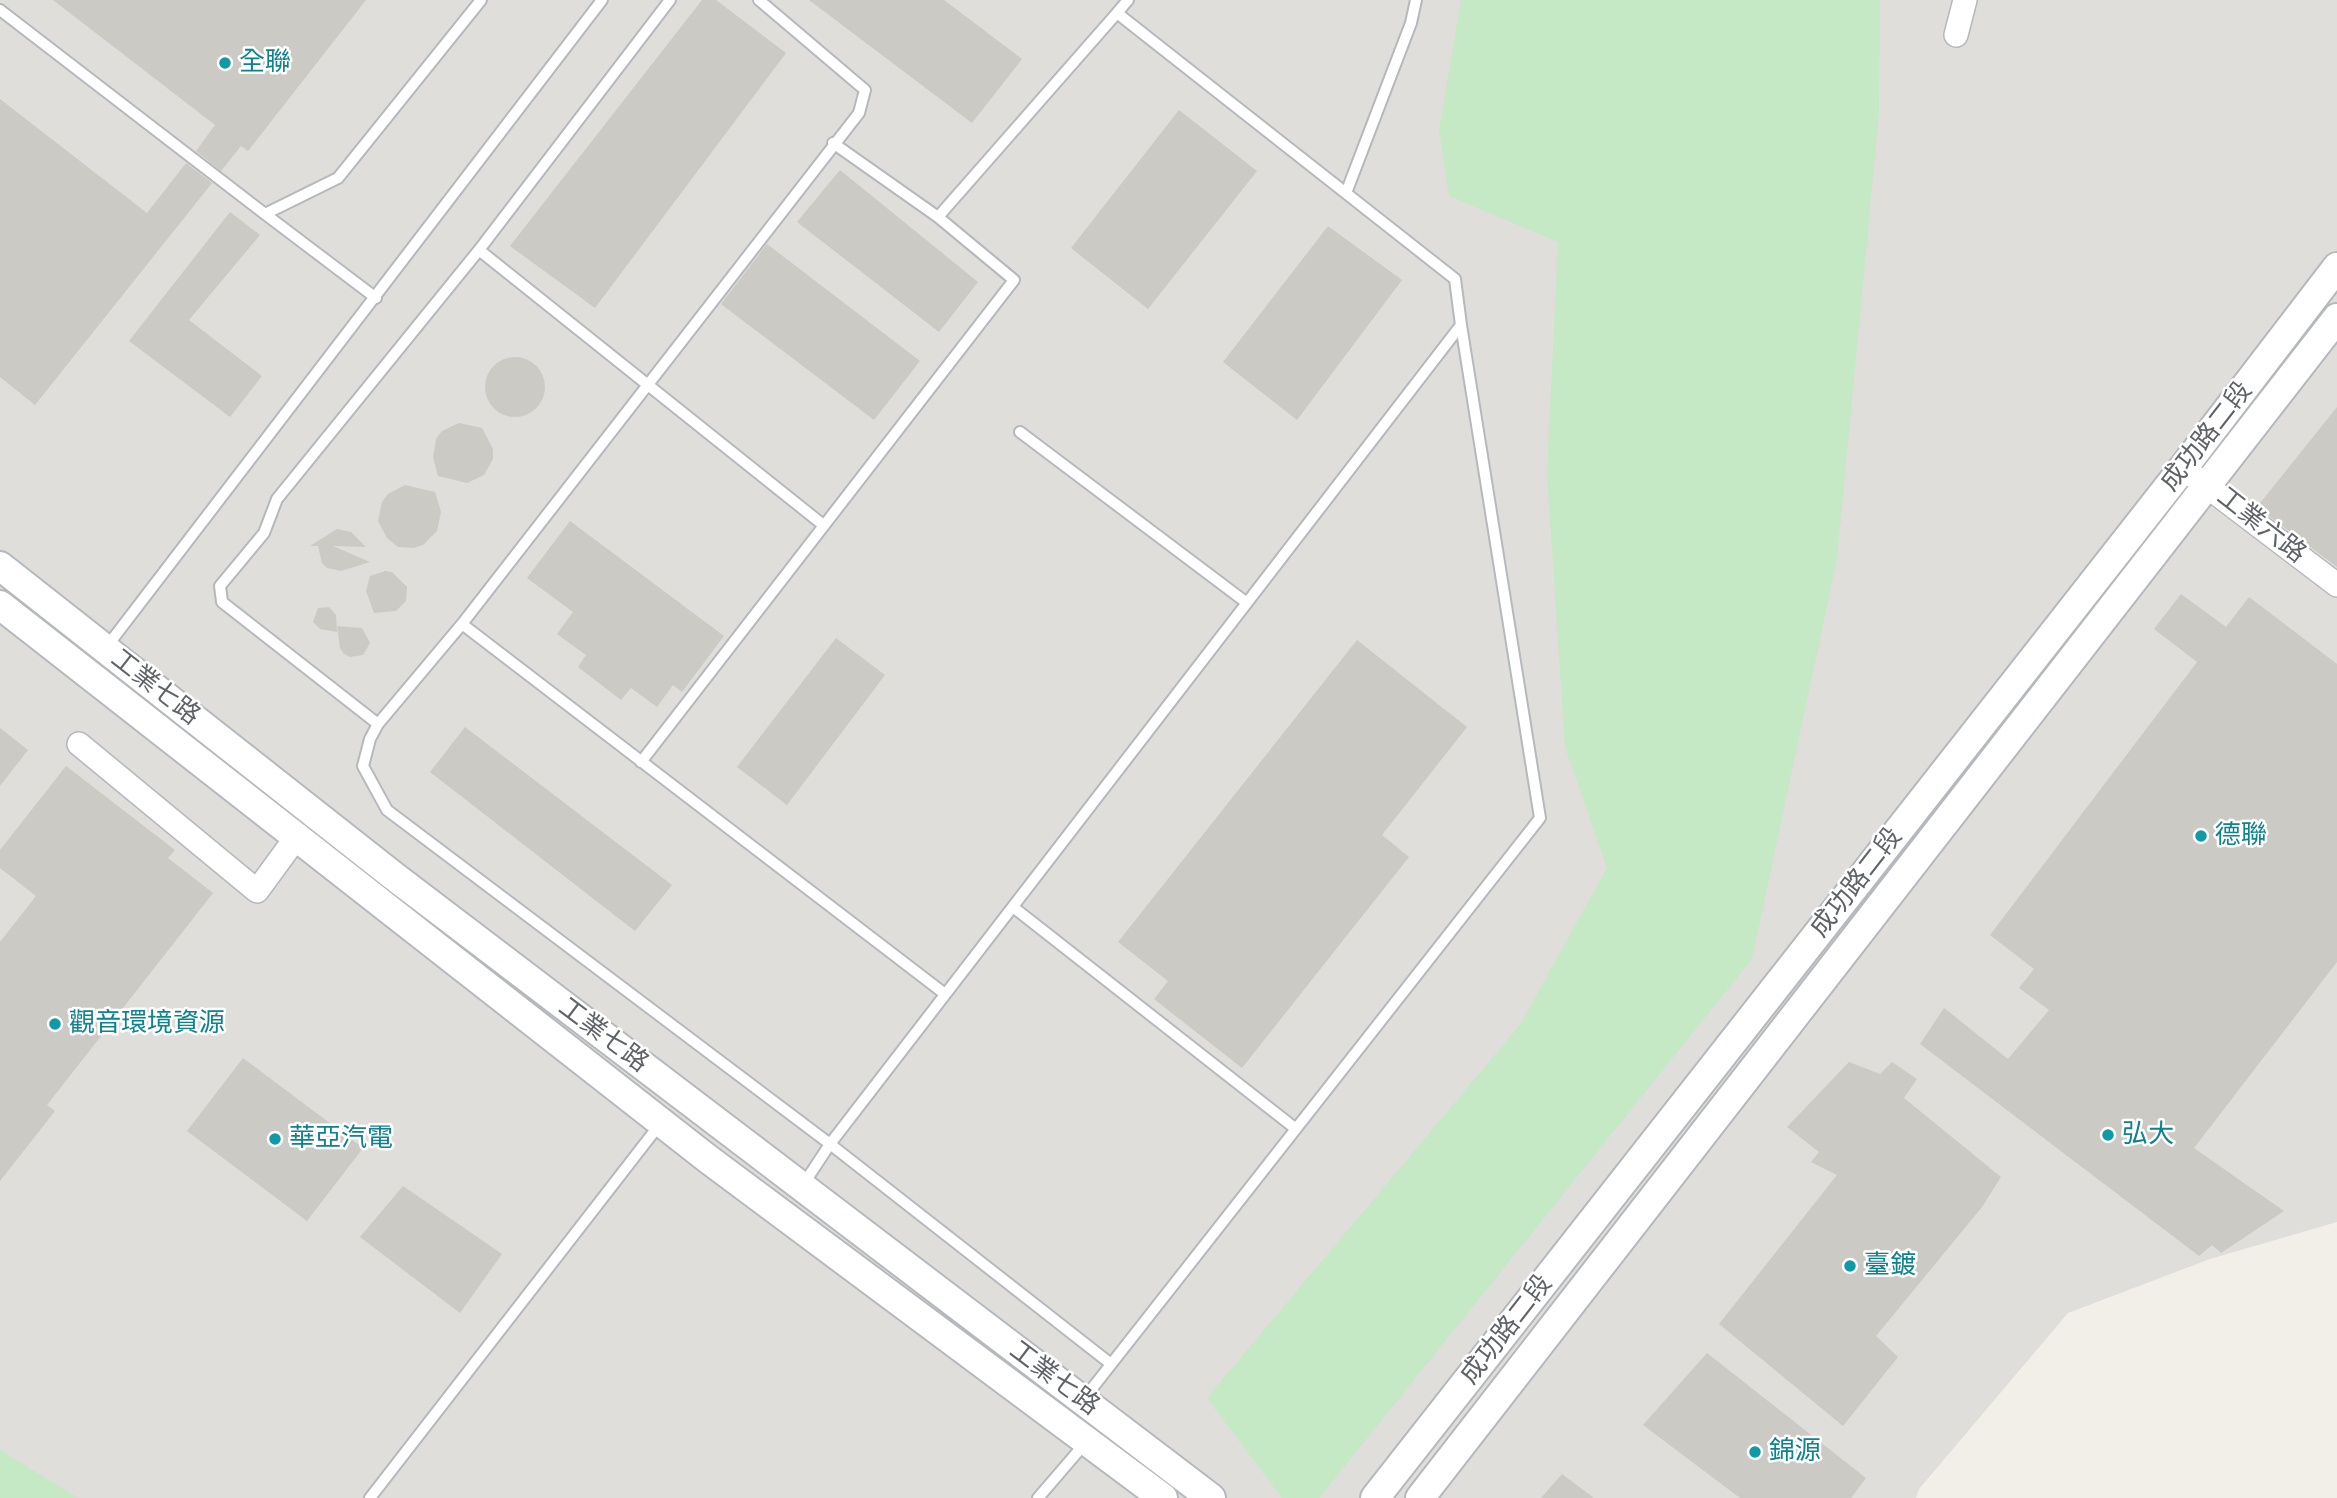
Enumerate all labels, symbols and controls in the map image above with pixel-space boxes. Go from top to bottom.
place label: 全聯 [239,47,291,79]
marker: 全聯 [217,55,233,71]
street label: 成功路二段 [2155,376,2259,498]
street label: 工業六路 [2210,482,2312,570]
street label: 工業七路 [104,644,206,732]
place label: 德聯 [2215,820,2267,852]
street label: 成功路二段 [1805,822,1909,944]
marker: 德聯 [2193,828,2209,844]
street label: 工業七路 [552,992,654,1080]
place label: 觀音環境資源 [69,1008,225,1040]
marker: 觀音環境資源 [47,1016,63,1032]
place label: 弘大 [2122,1119,2174,1151]
place label: 華亞汽電 [289,1123,393,1155]
marker: 弘大 [2100,1127,2116,1143]
marker: 華亞汽電 [267,1131,283,1147]
place label: 臺鍍 [1864,1250,1916,1282]
marker: 臺鍍 [1842,1258,1858,1274]
street label: 成功路二段 [1455,1269,1559,1391]
street label: 工業七路 [1003,1335,1105,1423]
place label: 錦源 [1769,1436,1821,1468]
marker: 錦源 [1747,1444,1763,1460]

